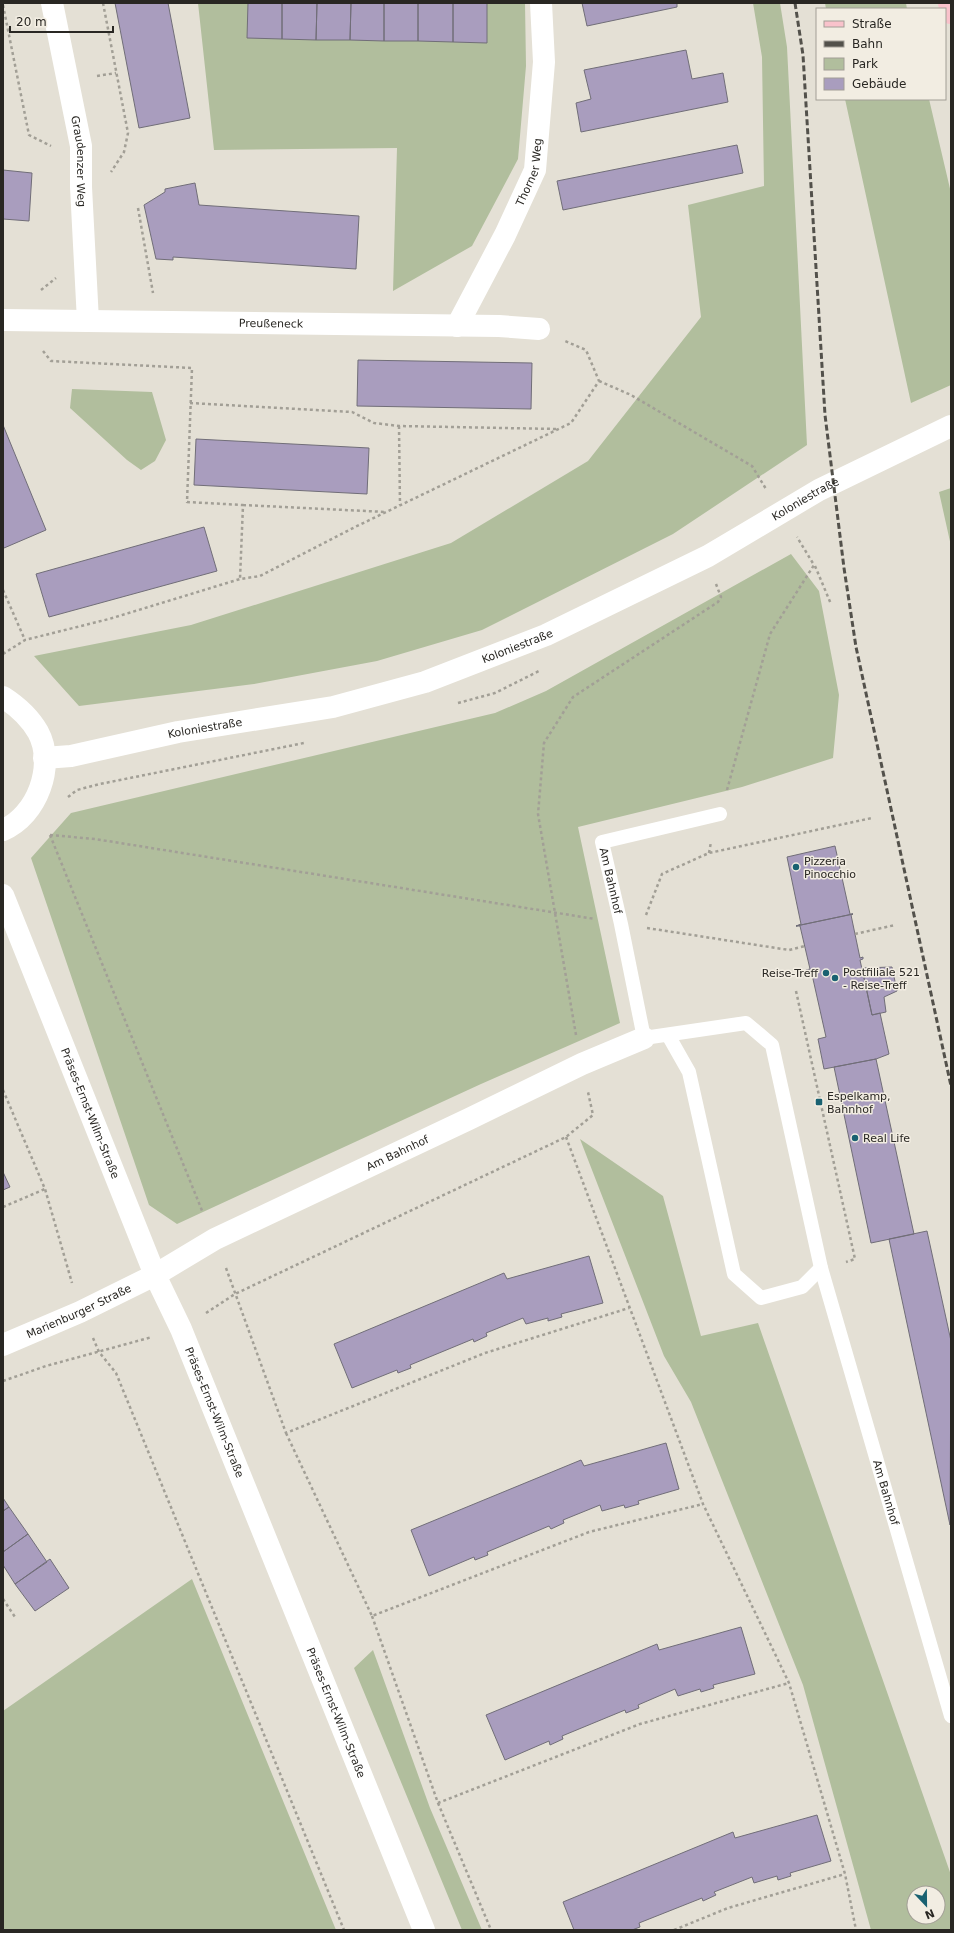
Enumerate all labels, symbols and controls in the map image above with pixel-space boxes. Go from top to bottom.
scale bar [10,8,113,34]
legend [816,8,946,100]
text: 20 m [16,15,47,29]
text: Straße [852,17,892,31]
text: Bahn [852,37,883,51]
text: Park [852,57,878,71]
text: Gebäude [852,77,906,91]
street label: Graudenzer Weg [68,114,89,207]
street label: Thorner Weg [512,138,544,209]
street label: Preußeneck [239,316,304,330]
street label: Koloniestraße [769,475,841,523]
street label: Koloniestraße [480,626,555,666]
street label: Koloniestraße [167,715,243,741]
street label: Am Bahnhof [597,846,625,916]
place label: Pizzeria Pinocchio [804,855,856,881]
marker: Pizzeria Pinocchio [791,862,801,872]
place label: Postfiliale 521 - Reise-Treff [843,966,920,992]
place label: Reise-Treff [762,967,818,980]
marker: Reise-Treff [821,968,831,978]
marker: Postfiliale 521 - Reise-Treff [830,973,840,983]
street label: Präses-Ernst-Wilm-Straße [58,1046,122,1181]
place label: Espelkamp, Bahnhof [827,1090,891,1116]
marker: Espelkamp, Bahnhof [814,1097,824,1107]
street label: Am Bahnhof [364,1132,432,1173]
place label: Real Life [863,1132,910,1145]
marker: Real Life [850,1133,860,1143]
street label: Marienburger Straße [24,1281,134,1341]
street label: Präses-Ernst-Wilm-Straße [182,1345,247,1480]
street label: Am Bahnhof [870,1458,902,1528]
street label: Präses-Ernst-Wilm-Straße [304,1645,368,1780]
north arrow [906,1885,946,1925]
text: N [923,1906,936,1922]

